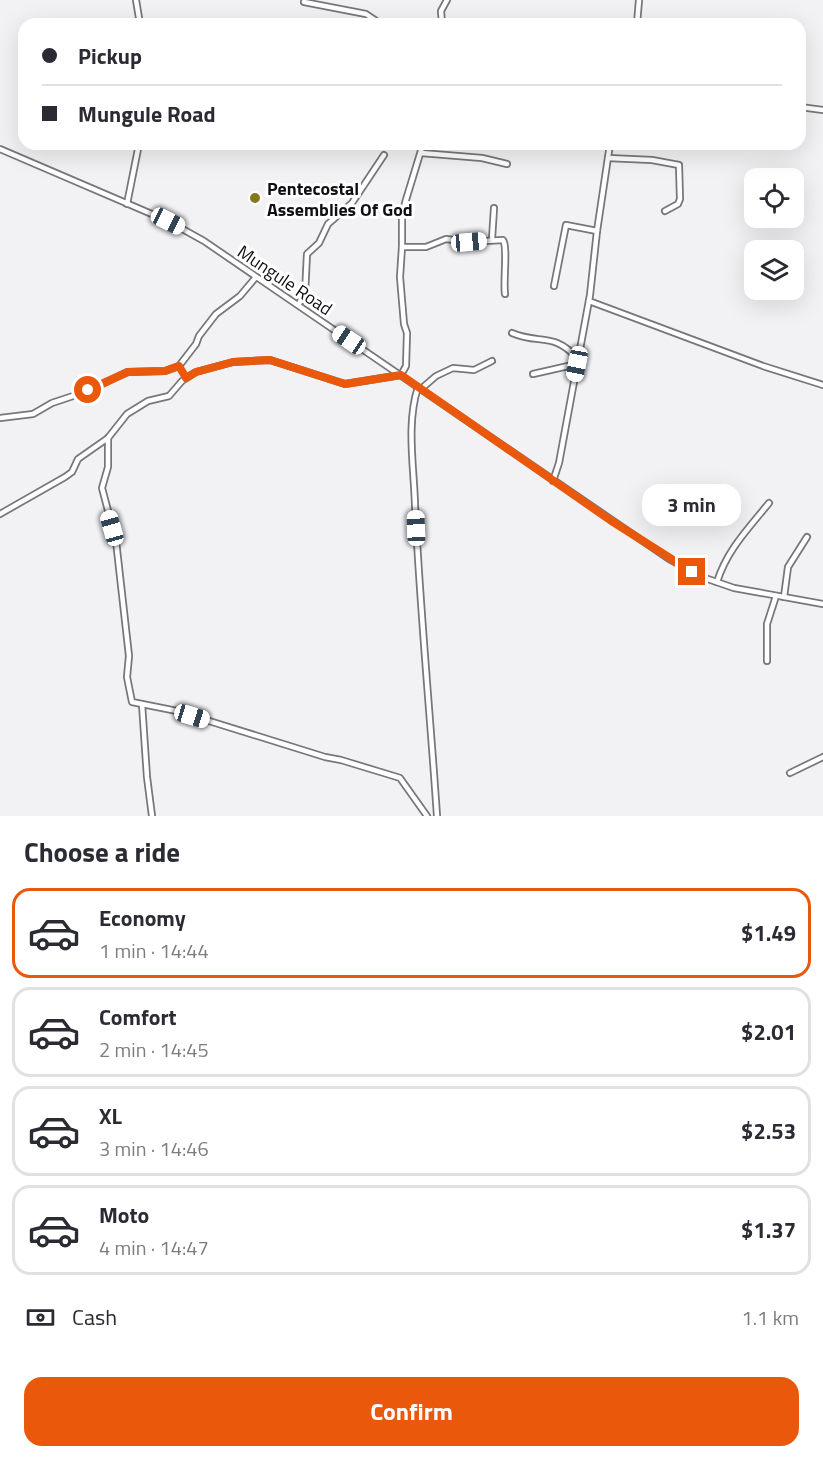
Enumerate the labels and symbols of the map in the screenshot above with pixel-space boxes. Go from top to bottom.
place label: Pentecostal Assemblies Of God [267,175,413,223]
marker: Pentecostal Assemblies Of God [248,191,262,205]
car [148,205,188,237]
car [450,231,488,253]
street label: Mungule Road [232,238,338,322]
car [329,322,369,358]
car [565,345,589,383]
route start [74,376,101,403]
callout: 3 min [642,485,742,527]
car [98,508,126,548]
car [406,510,426,546]
route end [678,558,705,585]
car [172,702,212,730]

